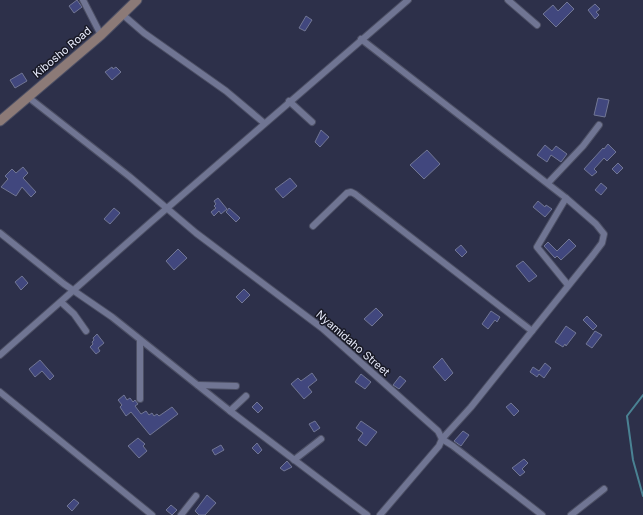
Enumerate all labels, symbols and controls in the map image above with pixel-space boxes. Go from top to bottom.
street label: Kibosho Road [30,23,94,81]
street label: Nyamidaho Street [313,307,393,379]

